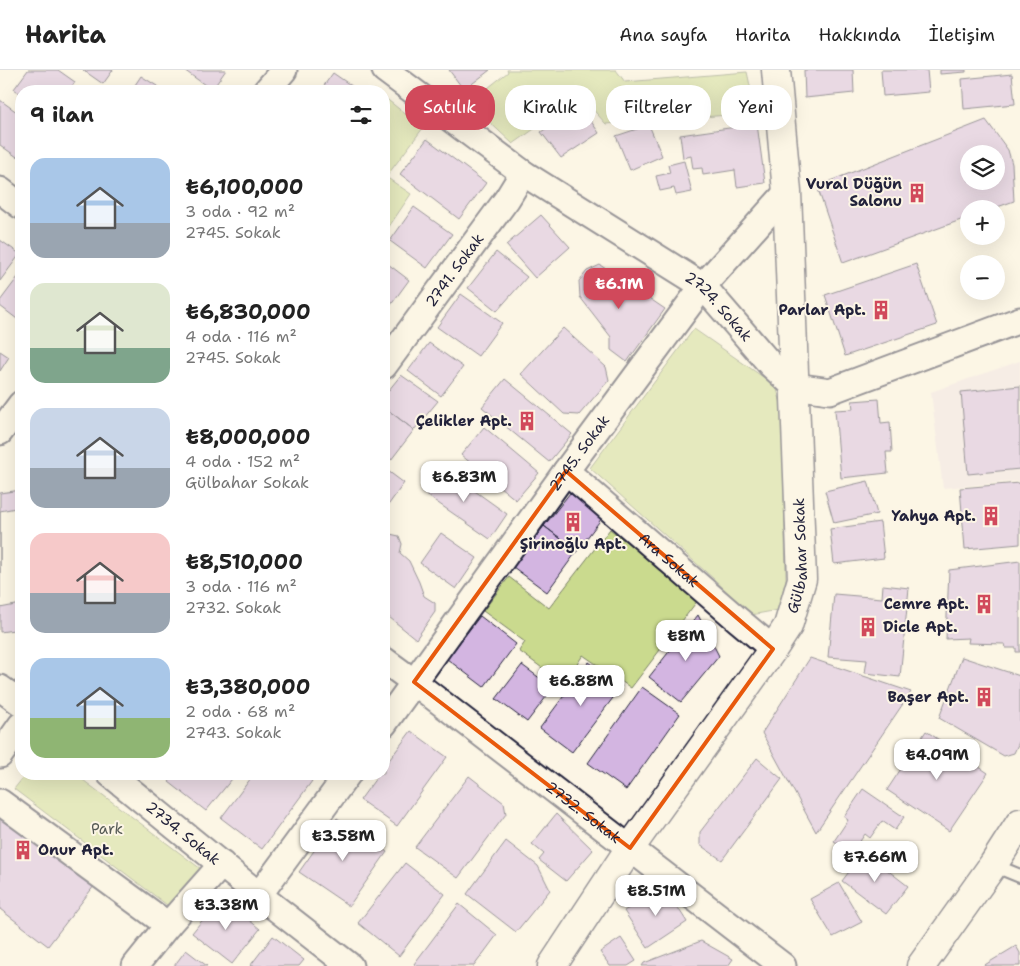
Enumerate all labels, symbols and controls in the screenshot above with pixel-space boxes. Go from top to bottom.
text: Harita [25,19,106,51]
text: Ana sayfa [619,23,707,47]
text: Harita [735,23,790,47]
text: Hakkında [818,23,901,47]
text: İletişim [929,23,995,47]
chip: Satılık [405,85,495,130]
chip: Kiralık [505,85,596,130]
chip: Filtreler [606,85,711,130]
chip: Yeni [721,85,792,130]
text: 9 ilan [30,101,94,129]
icon: filters [347,101,375,129]
map controls [960,145,1005,300]
button: layers [960,145,1005,190]
text: ₺6,100,000 [185,173,304,201]
place label: Vural Düğün Salonu [806,174,902,211]
icon: home [70,178,130,238]
building icon: Vural Düğün Salonu [906,182,928,204]
button: + [960,200,1005,245]
text: 3 oda · 92 m² [185,201,295,222]
text: 2745. Sokak [185,222,281,243]
street label: 2741. Sokak [421,229,488,311]
button: − [960,255,1005,300]
street label: 2724. Sokak [681,267,756,346]
pin: ₺6.1M [584,268,654,310]
text: ₺6.1M [595,273,643,294]
text: ₺6,830,000 [185,298,311,326]
building icon: Parlar Apt. [870,299,892,321]
place label: Parlar Apt. [778,300,866,320]
icon: home [70,303,130,363]
text: 4 oda · 116 m² [185,326,297,347]
text: 2745. Sokak [185,347,281,368]
building icon: Çelikler Apt. [516,410,538,432]
place label: Çelikler Apt. [416,411,512,431]
street label: 2745. Sokak [545,411,614,495]
text: ₺8,000,000 [185,423,310,451]
icon: home [70,428,130,488]
text: 4 oda · 152 m² [185,451,300,472]
pin: ₺6.83M [423,460,505,503]
text: ₺6.83M [432,466,496,487]
text: Gülbahar Sokak [185,472,309,493]
street label: Gülbahar Sokak [782,497,812,616]
building icon: Yahya Apt. [980,505,1002,527]
place label: Yahya Apt. [891,506,976,526]
building icon: Şirinoğlu Apt. [562,511,584,533]
street label: Ara Sokak [634,528,704,592]
place label: Şirinoğlu Apt. [520,534,626,554]
text: ₺8,510,000 [185,548,303,576]
icon: home [70,553,130,613]
text: 3 oda · 116 m² [185,576,297,597]
building icon: Cemre Apt. [973,593,995,615]
place label: Cemre Apt. [884,594,969,614]
text: 2732. Sokak [185,597,281,618]
building icon: Dicle Apt. [857,616,879,638]
place label: Dicle Apt. [883,617,958,637]
pin: ₺8M [662,620,710,662]
text: ₺8M [667,625,705,646]
pin: ₺6.88M [540,664,622,707]
text: ₺6.88M [548,670,614,691]
text: ₺3,380,000 [185,673,310,701]
icon: home [70,678,130,738]
building icon: Başer Apt. [973,686,995,708]
place label: Başer Apt. [887,687,969,707]
text: 2 oda · 68 m² [185,701,295,722]
text: 2743. Sokak [185,722,282,743]
pin: ₺4.09M [896,738,978,781]
text: ₺4.09M [905,744,969,765]
street label: 2732. Sokak [541,777,625,848]
street label: 2734. Sokak [142,797,224,870]
park label: Park [91,819,123,839]
pin: ₺3.58M [302,820,384,862]
text: ₺3.58M [311,825,375,846]
building icon: Onur Apt. [12,839,34,861]
place label: Onur Apt. [38,840,114,860]
pin: ₺7.66M [834,840,916,883]
text: ₺7.66M [843,846,907,867]
pin: ₺8.51M [615,874,697,917]
text: ₺8.51M [626,880,686,901]
pin: ₺3.38M [185,888,267,931]
text: ₺3.38M [194,894,258,915]

